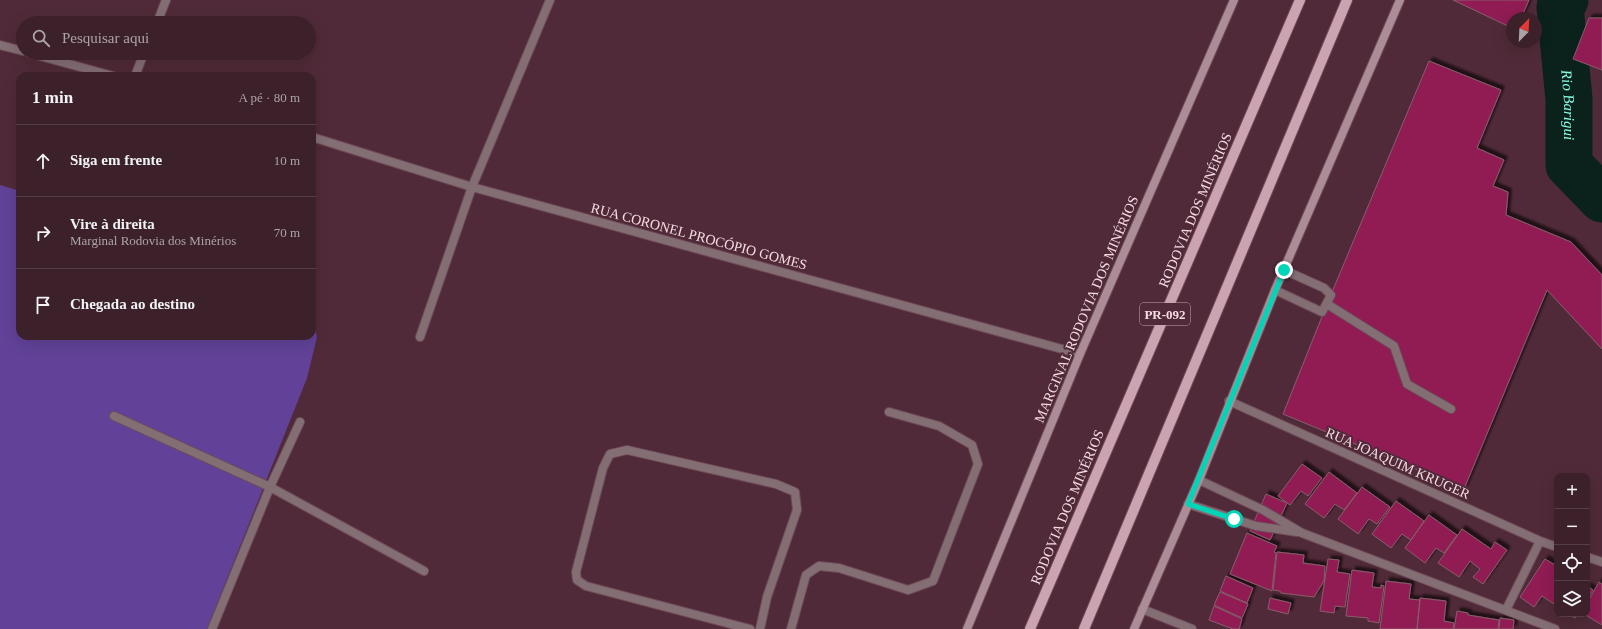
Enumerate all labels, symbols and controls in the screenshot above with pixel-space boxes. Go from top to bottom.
north arrow [1506,12,1542,48]
search box [16,16,316,60]
icon: search [30,27,52,49]
text: Pesquisar aqui [62,30,149,46]
water label: Rio Barigui [1558,68,1577,140]
text: 1 min [32,88,73,107]
text: A pé · 80 m [239,90,300,105]
street label: RODOVIA DOS MINÉRIOS [1155,130,1235,290]
icon: ahead [32,150,54,172]
text: Siga em frente [70,152,162,168]
text: 10 m [274,153,300,168]
street label: MARGINAL RODOVIA DOS MINÉRIOS [1031,193,1141,425]
street label: RUA CORONEL PROCÓPIO GOMES [589,199,809,273]
text: Vire à direita [70,216,155,232]
icon: right [32,222,54,244]
text: 70 m [274,225,300,240]
text: Marginal Rodovia dos Minérios [70,233,236,248]
route end [1275,261,1293,279]
icon: arrive [32,294,54,316]
text: Chegada ao destino [70,296,195,312]
road number: PR-092 [1140,303,1190,325]
street label: RUA JOAQUIM KRUGER [1323,425,1473,502]
street label: RODOVIA DOS MINÉRIOS [1027,427,1107,587]
map controls [1554,473,1590,617]
button: + [1554,473,1590,509]
button: − [1554,509,1590,545]
route start [1225,510,1243,528]
button: locate [1554,545,1590,581]
button: layers [1554,581,1590,617]

